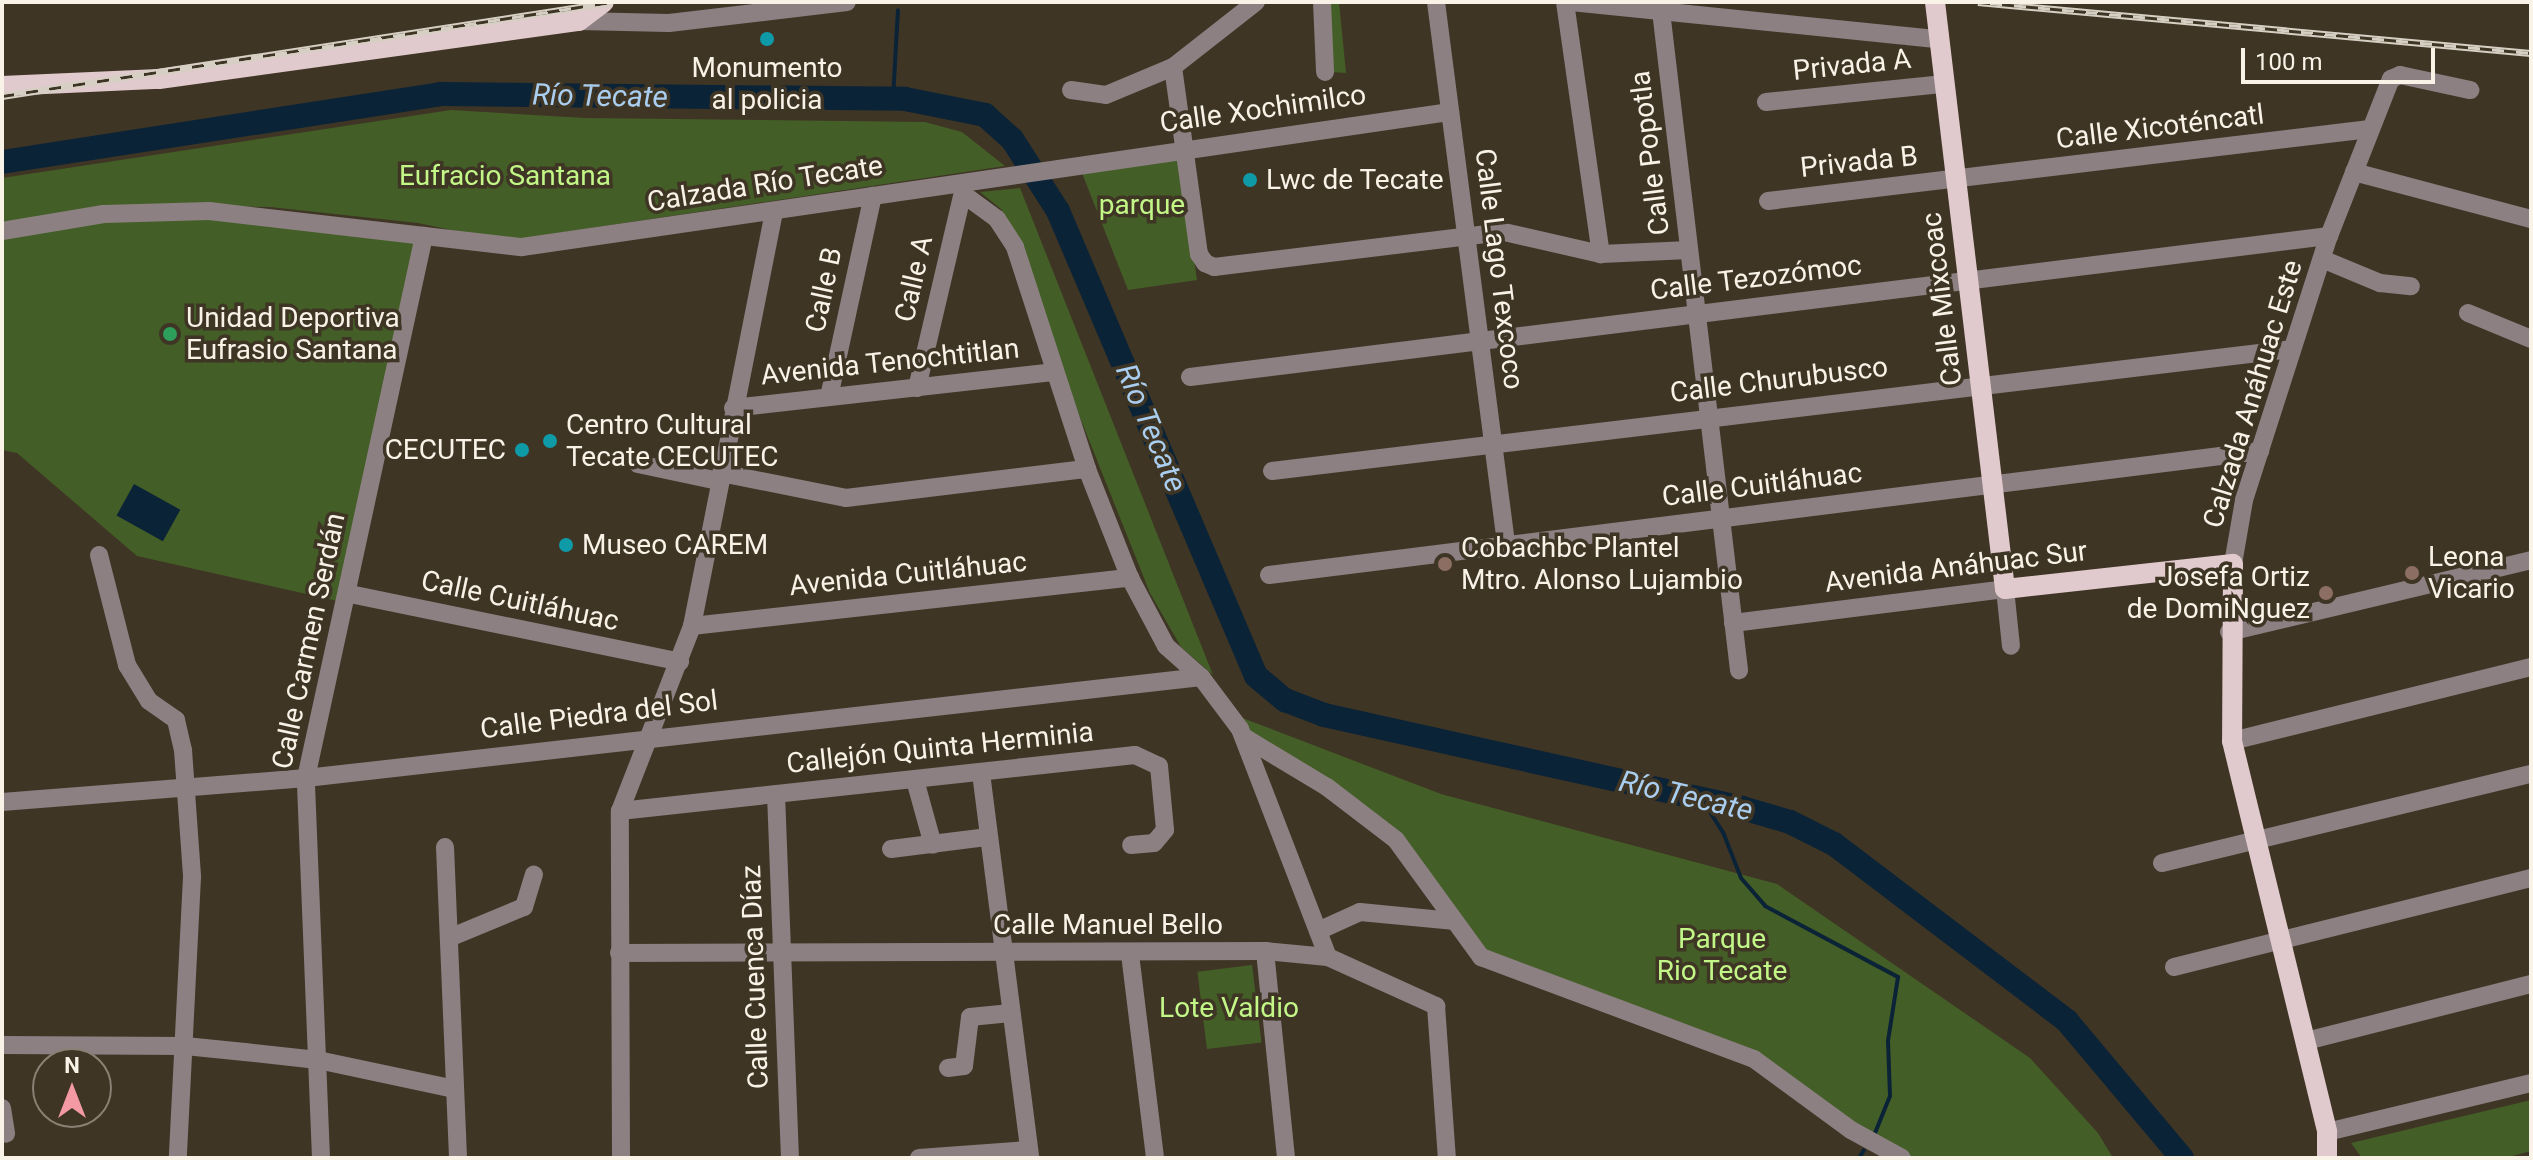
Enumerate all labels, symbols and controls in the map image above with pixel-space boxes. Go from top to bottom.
marker: Monumento al policia [758,30,776,48]
scale bar [2245,32,2439,82]
street label: Privada A [1791,42,1913,88]
text: 100 m [2255,48,2322,76]
place label: Monumento al policia [691,51,843,117]
street label: Calle Popotla [1623,69,1677,237]
water label: Río Tecate [531,77,669,115]
street label: Calle Xochimilco [1158,78,1368,140]
street label: Calle Xicoténcatl [2054,98,2266,156]
street label: Privada B [1799,139,1919,185]
street label: Calle Lago Texcoco [1468,146,1530,392]
street label: Calzada Río Tecate [645,149,885,219]
park label: Eufracio Santana [399,159,611,193]
place label: Lwc de Tecate [1266,163,1444,197]
marker: Lwc de Tecate [1241,171,1259,189]
park label: parque [1099,188,1185,222]
street label: Calle Mixcoac [1915,210,1969,388]
street label: Calle A [888,233,940,325]
street label: Calle B [799,244,849,336]
street label: Calle Tezozómoc [1648,248,1864,308]
street label: Calzada Anáhuac Este [2196,256,2310,532]
place label: Unidad Deportiva Eufrasio Santana [186,301,400,367]
marker: Unidad Deportiva Eufrasio Santana [161,325,179,343]
street label: Avenida Tenochtitlan [759,332,1021,392]
street label: Calle Churubusco [1668,350,1890,410]
water label: Río Tecate [1108,358,1194,498]
place label: Centro Cultural Tecate CECUTEC [566,408,778,474]
marker: Centro Cultural Tecate CECUTEC [541,432,559,450]
place label: CECUTEC [385,433,506,467]
marker: CECUTEC [513,441,531,459]
street label: Calle Cuitláhuac [1660,456,1864,514]
street label: Calle Carmen Serdán [265,510,353,772]
place label: Museo CAREM [582,528,768,562]
place label: Cobachbc Plantel Mtro. Alonso Lujambio [1461,531,1743,597]
street label: Avenida Anáhuac Sur [1823,534,2089,600]
marker: Museo CAREM [557,536,575,554]
place label: Leona Vicario [2428,540,2515,606]
street label: Avenida Cuitláhuac [788,545,1028,603]
marker: Cobachbc Plantel Mtro. Alonso Lujambio [1436,555,1454,573]
place label: Josefa Ortiz de DomiNguez [2127,560,2310,626]
street label: Calle Cuitláhuac [418,564,622,638]
marker: Leona Vicario [2403,564,2421,582]
marker: Josefa Ortiz de DomiNguez [2317,584,2335,602]
street label: Calle Piedra del Sol [478,684,720,746]
street label: Callejón Quinta Herminia [785,715,1095,781]
water label: Río Tecate [1615,763,1757,829]
street label: Calle Cuenca Díaz [734,864,776,1090]
street label: Calle Manuel Bello [993,908,1223,942]
park label: Parque Rio Tecate [1656,922,1788,988]
park label: Lote Valdio [1159,991,1299,1025]
north arrow [32,1048,112,1128]
text: N [64,1053,80,1078]

